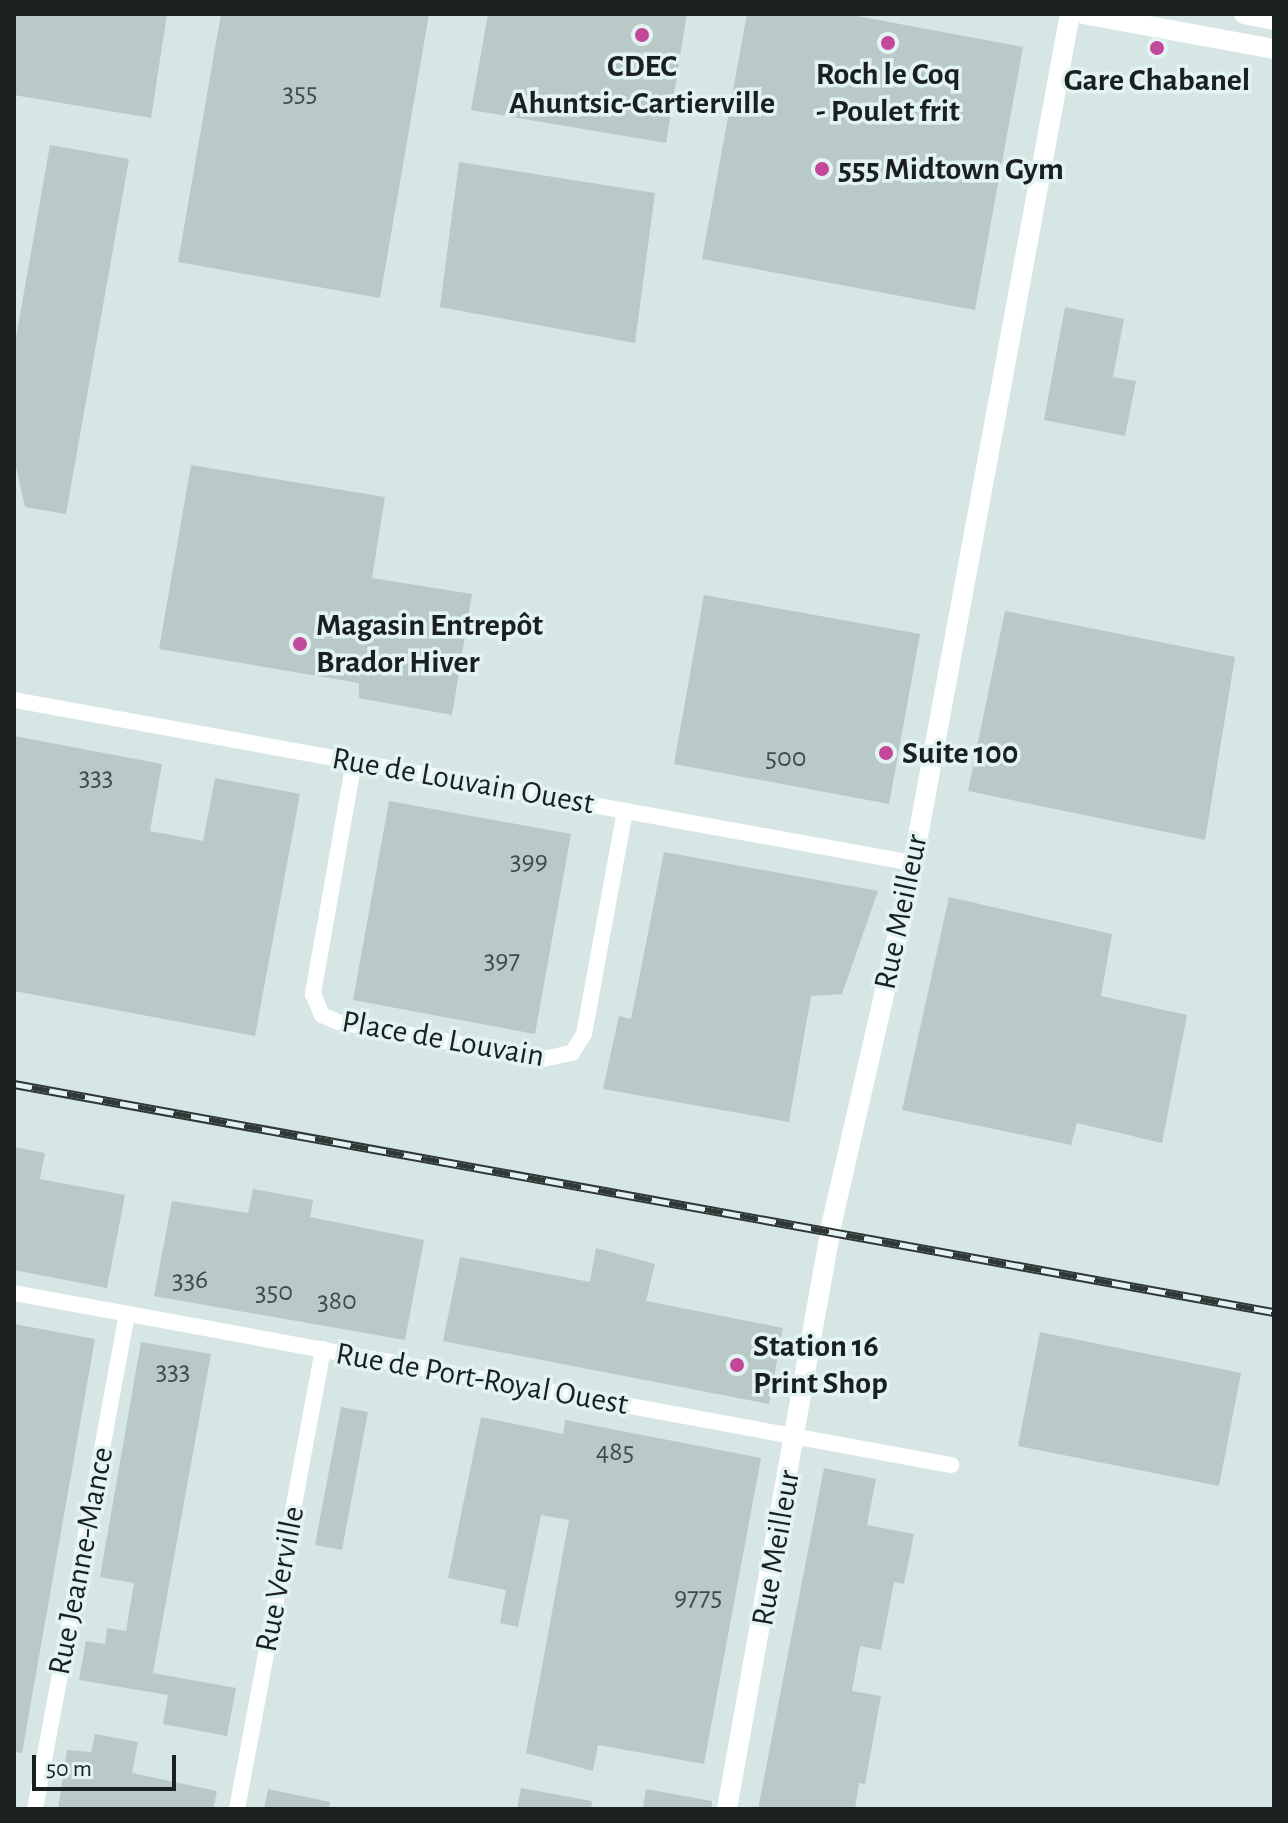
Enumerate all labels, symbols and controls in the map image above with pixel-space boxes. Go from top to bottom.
marker: CDEC Ahuntsic-Cartierville [633,26,651,44]
marker: Roch le Coq - Poulet frit [879,34,897,52]
marker: Gare Chabanel [1148,39,1166,57]
place label: CDEC Ahuntsic-Cartierville [509,48,775,123]
place label: Roch le Coq - Poulet frit [816,56,960,131]
place label: Gare Chabanel [1064,61,1250,99]
house number: 355 [283,76,317,110]
place label: 555 Midtown Gym [838,150,1064,188]
marker: 555 Midtown Gym [813,160,831,178]
place label: Magasin Entrepôt Brador Hiver [316,607,543,682]
marker: Magasin Entrepôt Brador Hiver [291,635,309,653]
place label: Suite 100 [902,734,1018,772]
street label: Rue de Louvain Ouest [329,739,597,823]
house number: 500 [765,741,807,775]
marker: Suite 100 [877,744,895,762]
house number: 333 [79,760,113,794]
street label: Rue Meilleur [866,831,936,993]
house number: 399 [510,844,548,878]
house number: 397 [484,943,520,977]
street label: Place de Louvain [339,1002,547,1076]
house number: 336 [172,1263,208,1297]
house number: 350 [255,1275,293,1309]
house number: 380 [317,1284,357,1318]
place label: Station 16 Print Shop [753,1328,888,1403]
street label: Rue de Port-Royal Ouest [333,1334,631,1424]
house number: 333 [156,1354,190,1388]
marker: Station 16 Print Shop [728,1356,746,1374]
house number: 485 [596,1435,634,1469]
street label: Rue Jeanne-Mance [40,1444,122,1678]
street label: Rue Meilleur [743,1467,809,1629]
street label: Rue Verville [247,1503,313,1655]
house number: 9775 [674,1580,722,1614]
scale bar [36,1739,180,1789]
text: 50 m [46,1757,92,1781]

